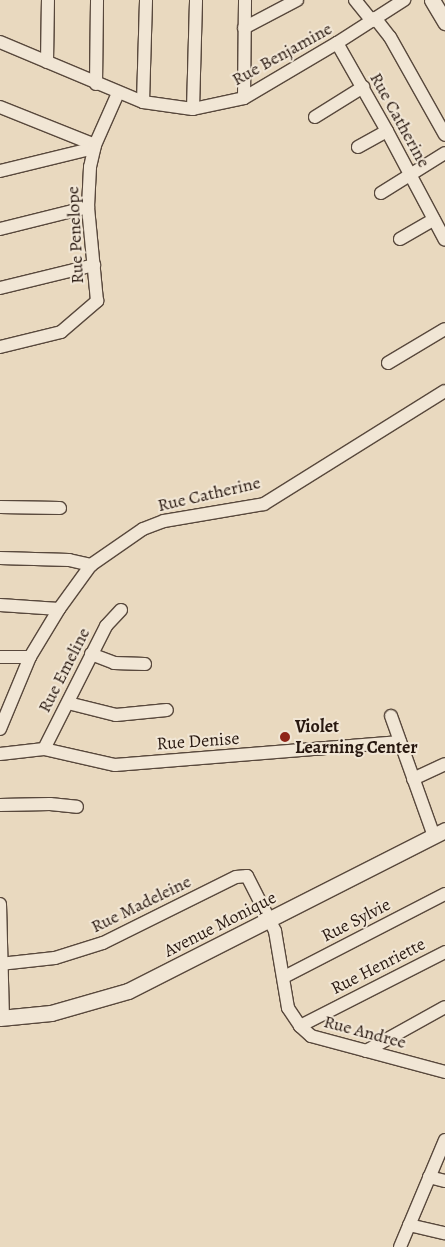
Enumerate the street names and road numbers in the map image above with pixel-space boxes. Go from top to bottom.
street label: Rue Benjamine [228,18,336,90]
street label: Rue Catherine [365,69,435,171]
street label: Rue Penelope [62,186,88,284]
street label: Rue Catherine [155,472,263,516]
street label: Rue Emeline [33,624,95,716]
street label: Rue Denise [156,727,240,755]
street label: Rue Madeleine [88,871,194,937]
street label: Avenue Monique [160,886,280,962]
street label: Rue Sylvie [318,893,394,947]
street label: Rue Henriette [327,933,429,999]
street label: Rue Andree [321,1011,409,1053]

